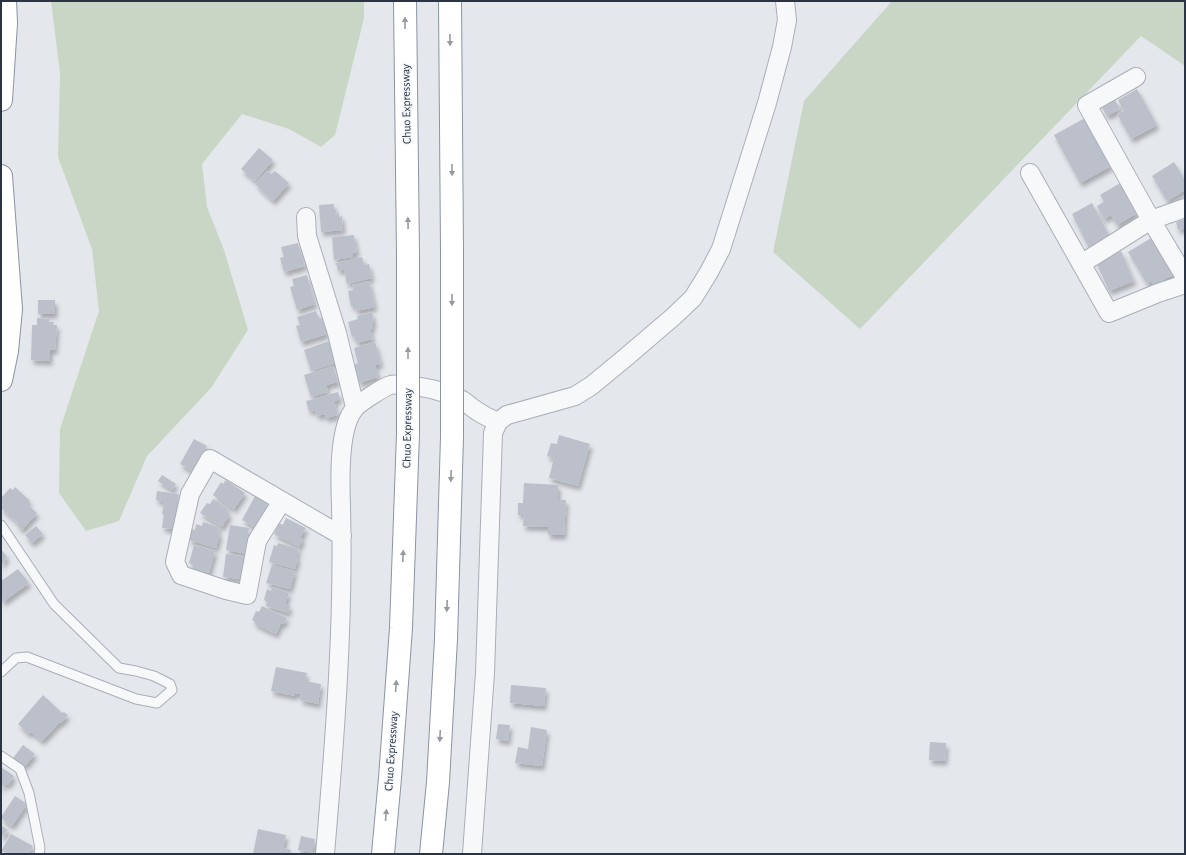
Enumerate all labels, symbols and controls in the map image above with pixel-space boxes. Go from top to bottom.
one-way arrow [402,16,408,29]
one-way arrow [447,34,453,47]
street label: Chuo Expressway [399,64,414,144]
one-way arrow [449,164,455,177]
one-way arrow [405,216,411,229]
one-way arrow [449,294,455,307]
one-way arrow [405,346,411,359]
street label: Chuo Expressway [400,388,415,468]
one-way arrow [447,470,454,482]
one-way arrow [400,550,407,562]
one-way arrow [444,600,450,613]
one-way arrow [393,680,400,692]
street label: Chuo Expressway [382,711,401,791]
one-way arrow [437,730,444,742]
one-way arrow [383,809,390,821]

